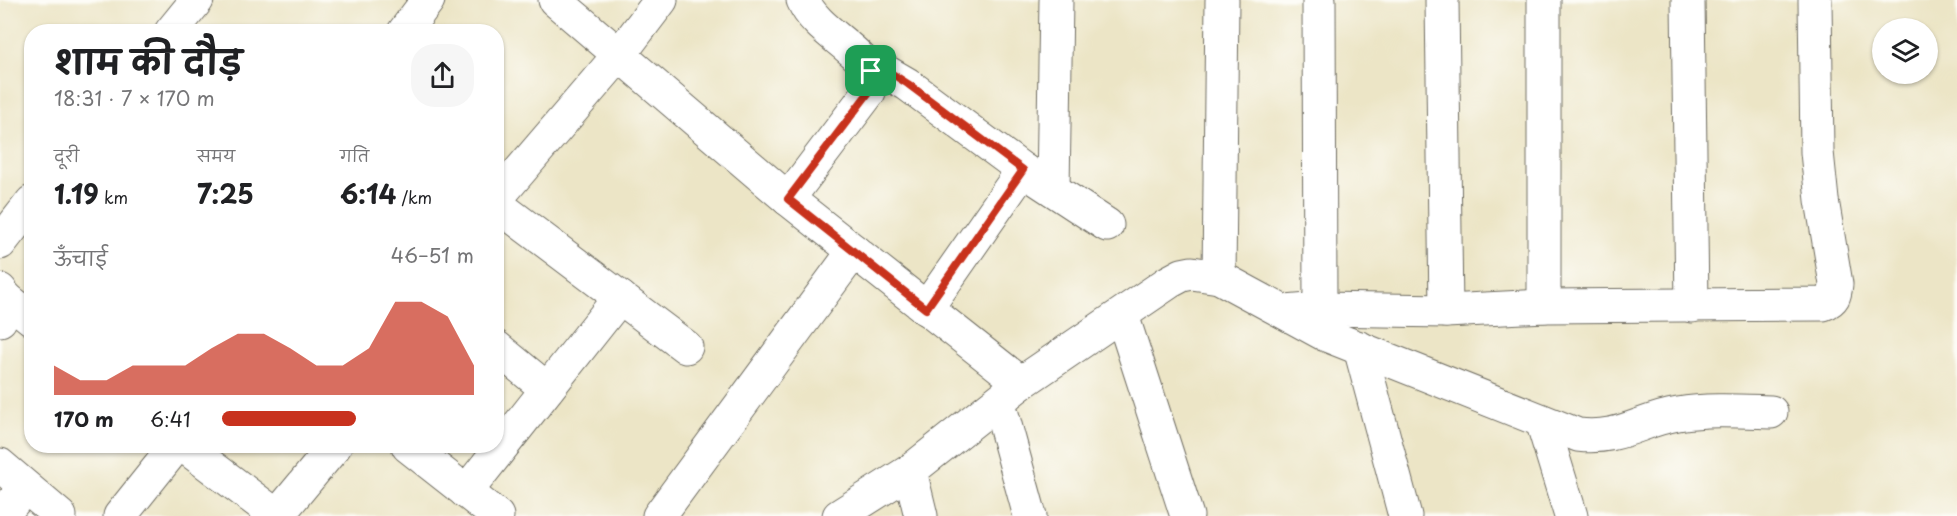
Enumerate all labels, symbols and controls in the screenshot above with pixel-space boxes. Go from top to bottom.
map controls [1872,18,1938,84]
button: layers [1872,18,1938,84]
text: शाम की दौड़ [54,35,242,85]
button: share [411,44,474,107]
pin [845,45,896,96]
icon: arrive [854,54,887,87]
text: 18:31 · 7 × 170 m [54,83,215,113]
text: दूरी [54,143,79,167]
text: समय [197,143,235,167]
text: गति [340,143,369,167]
text: 1.19 [54,174,99,213]
text: 7:25 [197,174,254,213]
text: 6:14 [340,174,396,213]
text: km [99,185,128,209]
text: /km [396,185,432,209]
text: 46–51 m [391,240,474,270]
text: ऊँचाई [54,243,108,273]
text: 170 m [54,404,114,434]
text: 6:41 [150,404,191,434]

